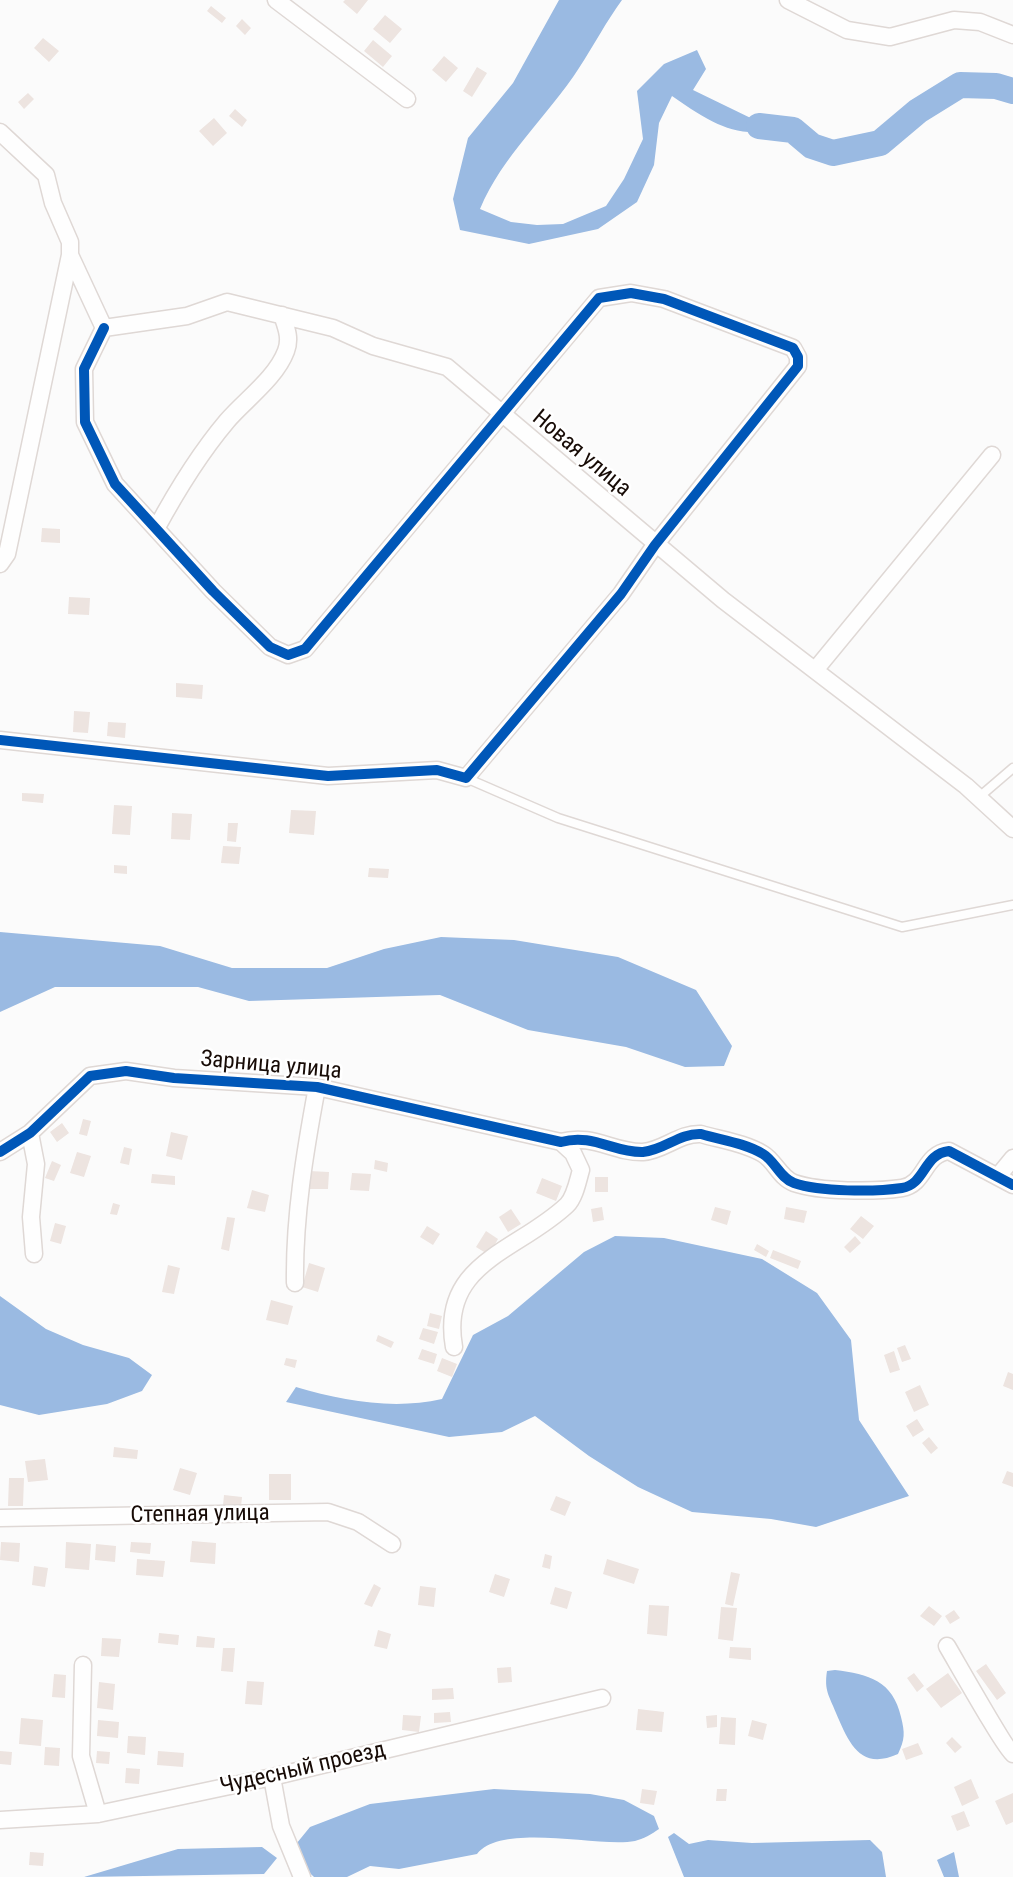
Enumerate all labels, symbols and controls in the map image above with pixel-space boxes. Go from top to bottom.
street label: Новая улица [526,405,636,503]
street label: Зарница улица [199,1046,343,1086]
street label: Степная улица [130,1500,270,1530]
street label: Чудесный проезд [218,1737,388,1801]

